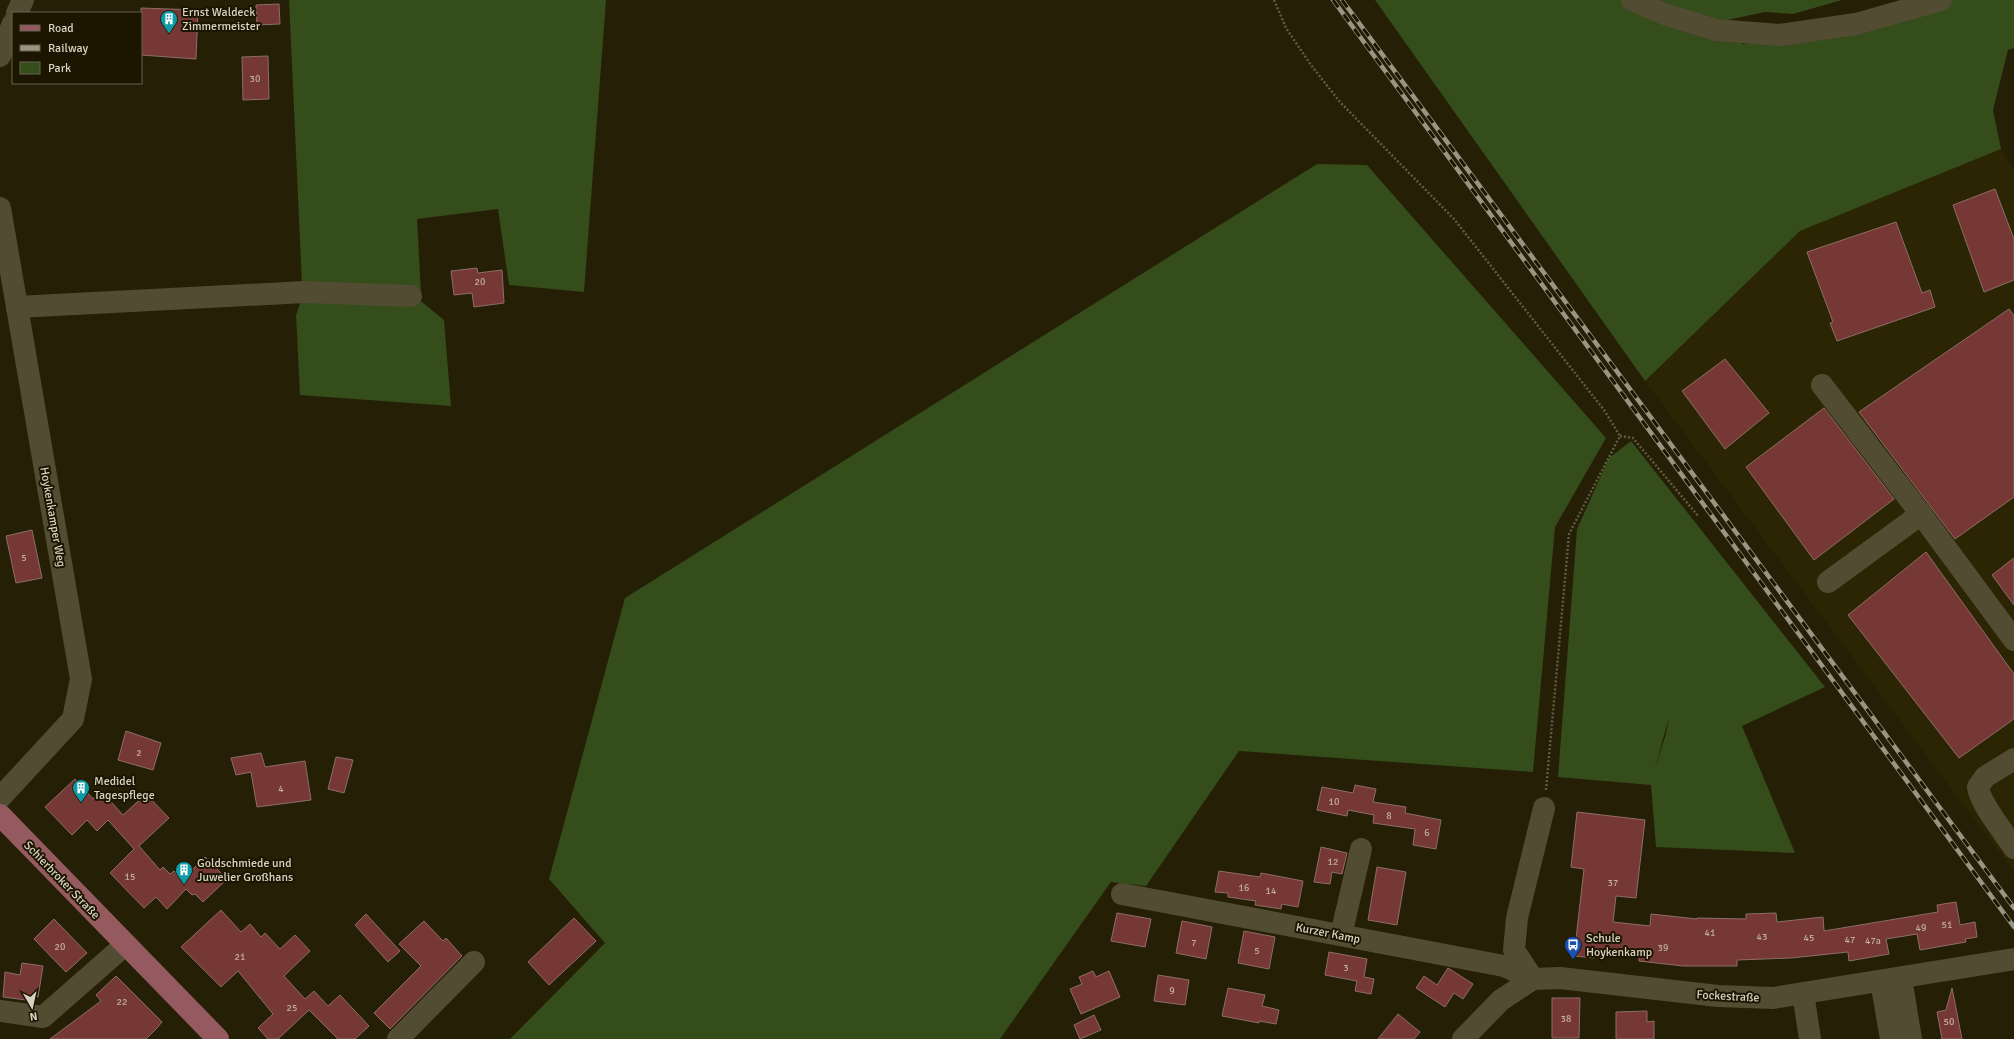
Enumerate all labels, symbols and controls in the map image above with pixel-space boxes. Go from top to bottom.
place label: Ernst Waldeck Zimmermeister [182,5,261,34]
building icon: Ernst Waldeck Zimmermeister [159,9,179,34]
legend [12,12,142,84]
text: Road [48,21,74,36]
text: Railway [48,41,88,56]
text: Park [48,61,71,76]
house number: 30 [250,73,260,85]
house number: 20 [475,276,485,288]
street label: Hoykenkamper Weg [36,466,69,568]
house number: 5 [21,552,27,564]
house number: 2 [136,747,142,759]
place label: Medidel Tagespflege [94,774,155,803]
building icon: Medidel Tagespflege [71,778,91,803]
house number: 4 [278,783,284,795]
house number: 10 [1329,796,1339,808]
house number: 8 [1386,810,1392,822]
house number: 6 [1424,827,1430,839]
street label: Schierbroker Straße [20,838,103,923]
place label: Goldschmiede und Juwelier Großhans [197,856,293,885]
house number: 12 [1328,856,1338,868]
building icon: Goldschmiede und Juwelier Großhans [174,860,194,885]
house number: 15 [125,871,135,883]
house number: 37 [1608,877,1618,889]
house number: 16 [1239,882,1249,894]
house number: 14 [1266,885,1277,897]
house number: 51 [1942,919,1952,931]
street label: Kurzer Kamp [1294,920,1361,947]
house number: 49 [1916,922,1926,934]
house number: 41 [1705,927,1715,939]
place label: Schule Hoykenkamp [1586,931,1652,960]
house number: 43 [1757,931,1767,943]
house number: 45 [1804,932,1814,944]
house number: 47 [1845,934,1855,946]
bus stop icon: Schule Hoykenkamp [1563,935,1583,960]
house number: 47a [1865,935,1881,947]
house number: 7 [1191,937,1197,949]
house number: 20 [55,941,65,953]
house number: 39 [1658,942,1668,954]
house number: 5 [1254,945,1260,957]
house number: 21 [235,951,245,963]
house number: 3 [1343,962,1349,974]
house number: 9 [1169,985,1175,997]
north arrow [12,987,52,1027]
street label: Fockestraße [1696,987,1760,1006]
house number: 22 [117,996,127,1008]
house number: 25 [287,1002,297,1014]
text: N [29,1009,38,1023]
house number: 38 [1561,1013,1571,1025]
house number: 50 [1944,1016,1954,1028]

